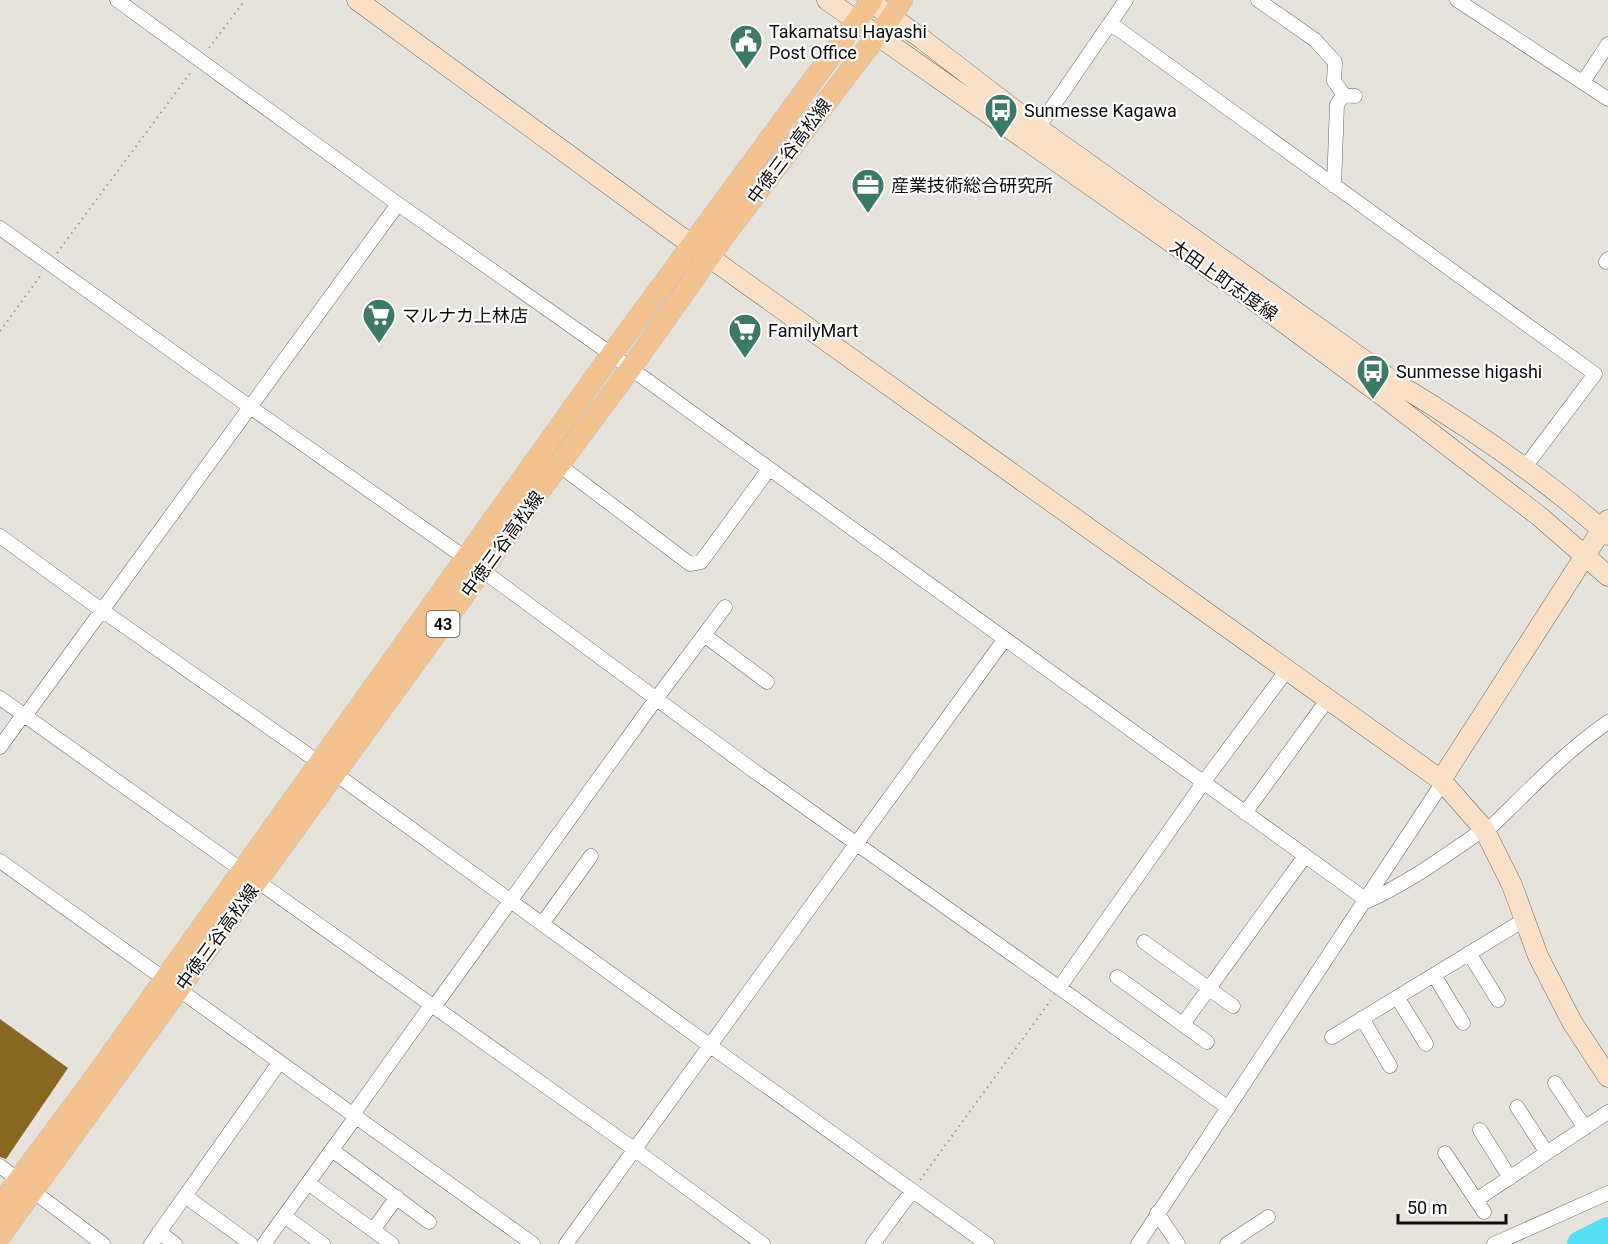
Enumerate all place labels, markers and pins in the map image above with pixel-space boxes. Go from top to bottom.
place label: Takamatsu Hayashi Post Office [769,21,927,63]
public building icon: Takamatsu Hayashi Post Office [728,23,764,70]
bus stop icon: Sunmesse Kagawa [983,92,1019,139]
place label: Sunmesse Kagawa [1024,100,1177,121]
office icon: 産業技術総合研究所 [850,167,886,214]
place label: 産業技術総合研究所 [891,175,1053,196]
supermarket icon: マルナカ上林店 [361,297,397,344]
place label: マルナカ上林店 [402,305,528,326]
supermarket icon: FamilyMart [727,312,763,359]
place label: FamilyMart [768,320,859,341]
bus stop icon: Sunmesse higashi [1355,353,1391,400]
place label: Sunmesse higashi [1396,361,1542,382]

